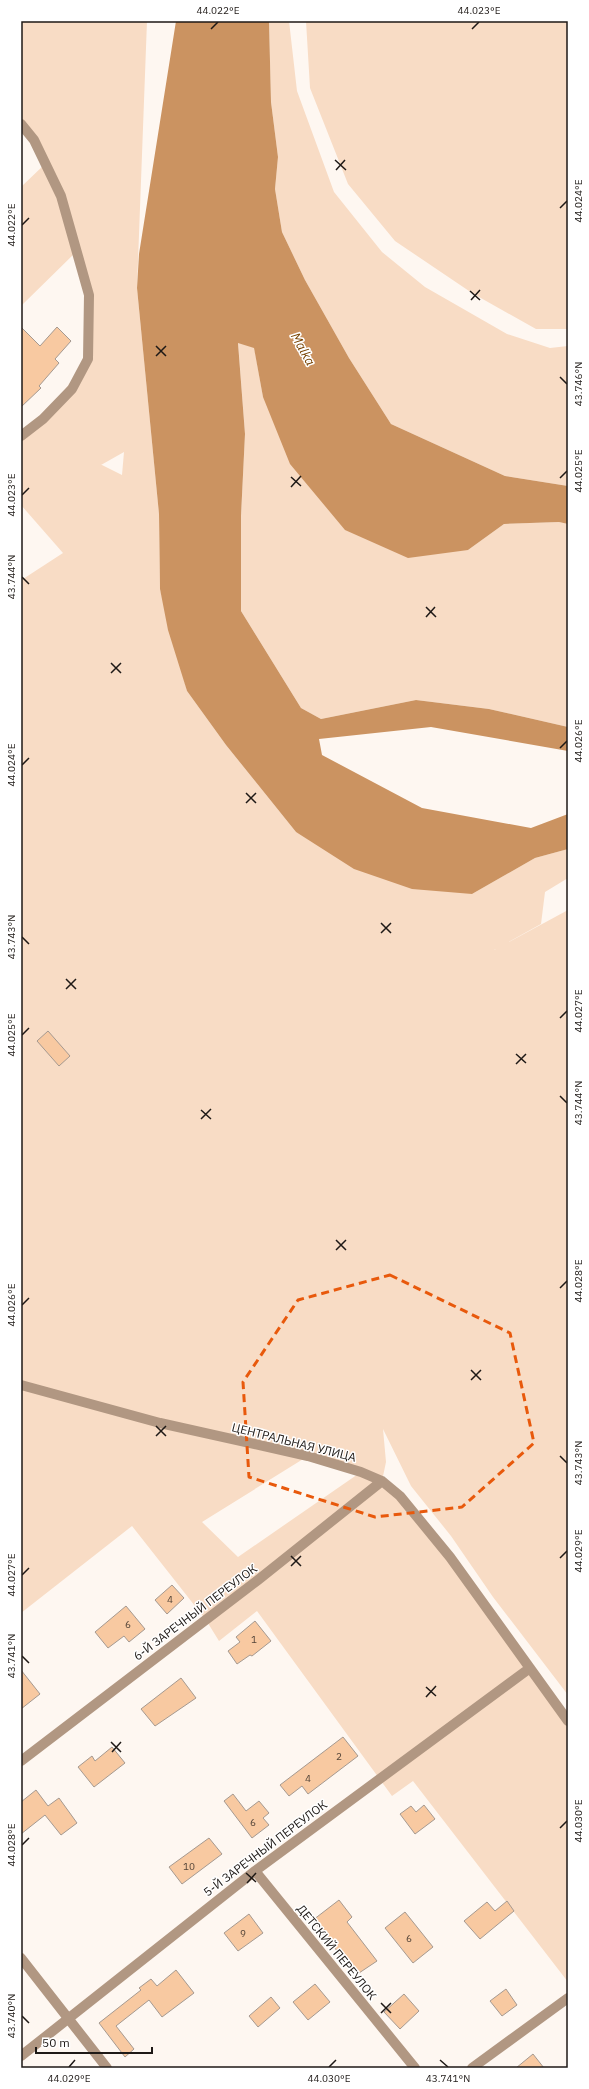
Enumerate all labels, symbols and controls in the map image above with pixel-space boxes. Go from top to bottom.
text: 44.022°E [196,4,240,17]
text: 44.023°E [457,4,501,17]
text: 44.024°E [572,179,585,223]
text: 44.022°E [5,203,18,247]
water label: Malka [287,329,319,369]
text: 43.746°N [572,362,585,406]
text: 44.025°E [572,449,585,493]
text: 44.023°E [5,473,18,517]
text: 43.744°N [5,555,18,599]
text: 44.026°E [572,719,585,763]
text: 44.024°E [5,743,18,787]
text: 43.743°N [5,915,18,959]
text: 44.027°E [572,989,585,1033]
text: 44.025°E [5,1013,18,1057]
text: 43.744°N [572,1081,585,1125]
text: 44.028°E [572,1259,585,1303]
text: 44.026°E [5,1283,18,1327]
street label: ЦЕНТРАЛЬНАЯ УЛИЦА [230,1419,358,1465]
text: 43.743°N [572,1441,585,1485]
text: 44.029°E [572,1529,585,1573]
text: 44.027°E [5,1553,18,1597]
street label: 6-Й ЗАРЕЧНЫЙ ПЕРЕУЛОК [130,1561,260,1663]
house number: 4 [167,1593,173,1606]
house number: 6 [125,1618,131,1631]
house number: 1 [251,1633,257,1646]
text: 43.741°N [5,1634,18,1678]
house number: 2 [336,1750,342,1763]
house number: 4 [305,1772,311,1785]
street label: 5-Й ЗАРЕЧНЫЙ ПЕРЕУЛОК [200,1797,330,1899]
text: 44.030°E [572,1799,585,1843]
house number: 6 [250,1816,256,1829]
text: 44.028°E [5,1823,18,1867]
house number: 10 [183,1860,195,1873]
street label: ДЕТСКИЙ ПЕРЕУЛОК [294,1901,380,2003]
house number: 9 [240,1927,246,1940]
house number: 6 [406,1932,412,1945]
text: 43.740°N [5,1994,18,2038]
scale bar [36,2029,152,2055]
text: 50 m [42,2035,70,2050]
text: 44.029°E [47,2072,91,2085]
text: 44.030°E [307,2072,351,2085]
text: 43.741°N [426,2072,470,2085]

